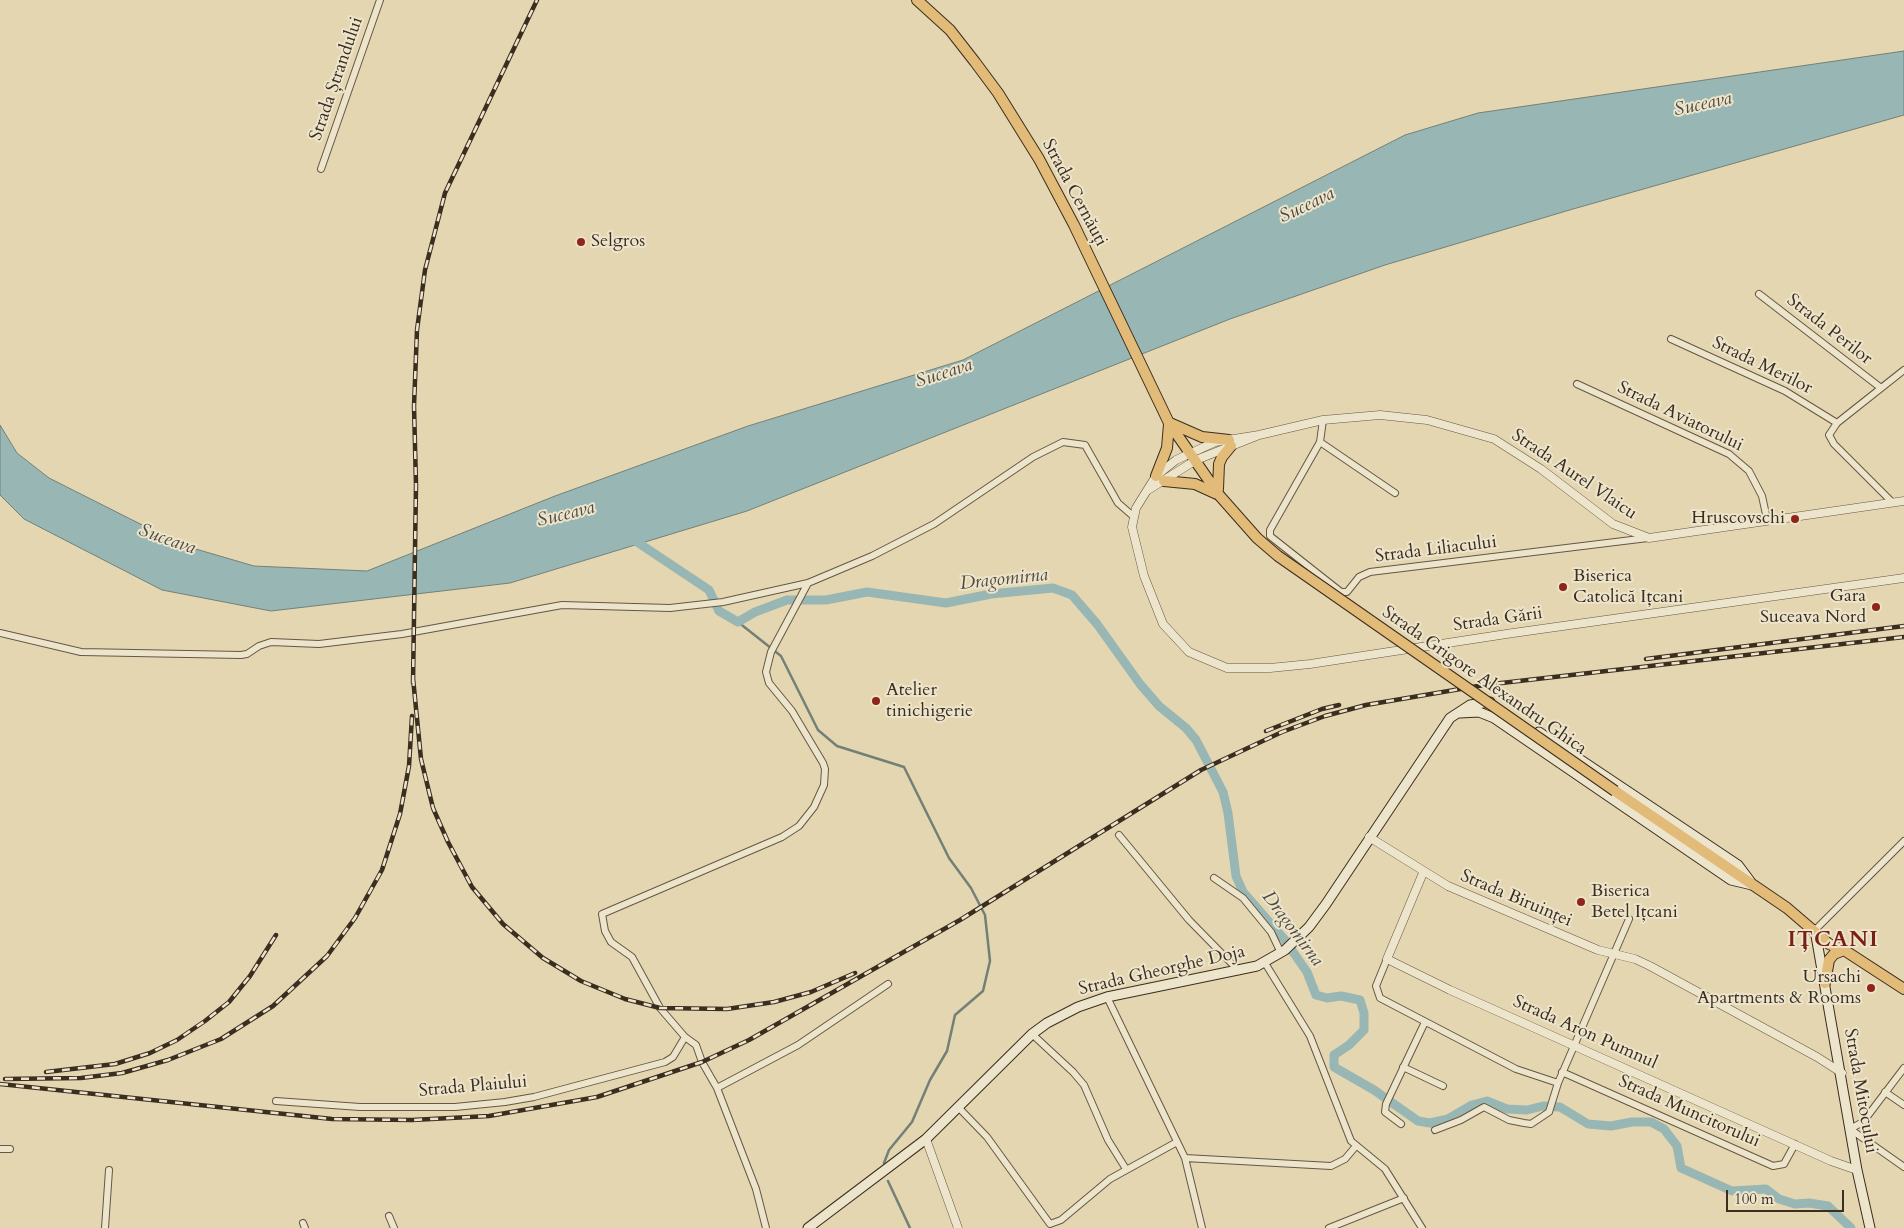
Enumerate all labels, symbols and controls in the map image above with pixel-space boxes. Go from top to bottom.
street label: Strada Ștrandului [306,14,368,144]
water label: Suceava [1672,88,1734,122]
street label: Strada Cernăuți [1037,136,1111,250]
water label: Suceava [1276,183,1338,229]
place label: Selgros [591,231,645,253]
marker: Selgros [575,236,587,248]
street label: Strada Perilor [1782,290,1876,370]
street label: Strada Merilor [1708,332,1816,400]
water label: Suceava [913,354,975,394]
street label: Strada Aviatorului [1614,377,1746,457]
street label: Strada Aurel Vlaicu [1507,425,1641,525]
water label: Suceava [535,497,597,533]
place label: Hruscovschi [1691,508,1785,530]
marker: Hruscovschi [1789,513,1801,525]
water label: Suceava [136,520,198,560]
street label: Strada Liliacului [1374,532,1498,568]
water label: Dragomirna [959,564,1049,596]
place label: Biserica Catolică Ițcani [1573,566,1683,608]
marker: Biserica Catolică Ițcani [1557,581,1569,593]
place label: Gara Suceava Nord [1760,586,1866,628]
marker: Gara Suceava Nord [1870,601,1882,613]
street label: Strada Grigore Alexandru Ghica [1377,602,1591,760]
street label: Strada Gării [1452,603,1544,637]
place label: Atelier tinichigerie [886,680,973,722]
marker: Atelier tinichigerie [870,695,882,707]
street label: Strada Biruinței [1457,866,1575,932]
place label: Biserica Betel Iţcani [1591,881,1678,924]
water label: Dragomirna [1256,887,1328,971]
marker: Biserica Betel Iţcani [1575,896,1587,908]
district label: IȚCANI [1787,928,1879,954]
street label: Strada Gheorghe Doja [1077,941,1247,1001]
place label: Ursachi Apartments & Rooms [1697,967,1861,1010]
marker: Ursachi Apartments & Rooms [1865,982,1877,994]
street label: Strada Aron Pumnul [1509,991,1661,1075]
street label: Strada Mitocului [1838,1027,1882,1155]
street label: Strada Muncitorului [1615,1071,1763,1153]
street label: Strada Plaiului [418,1072,528,1102]
scale bar [1729,1180,1846,1212]
text: 100 m [1734,1189,1774,1209]

